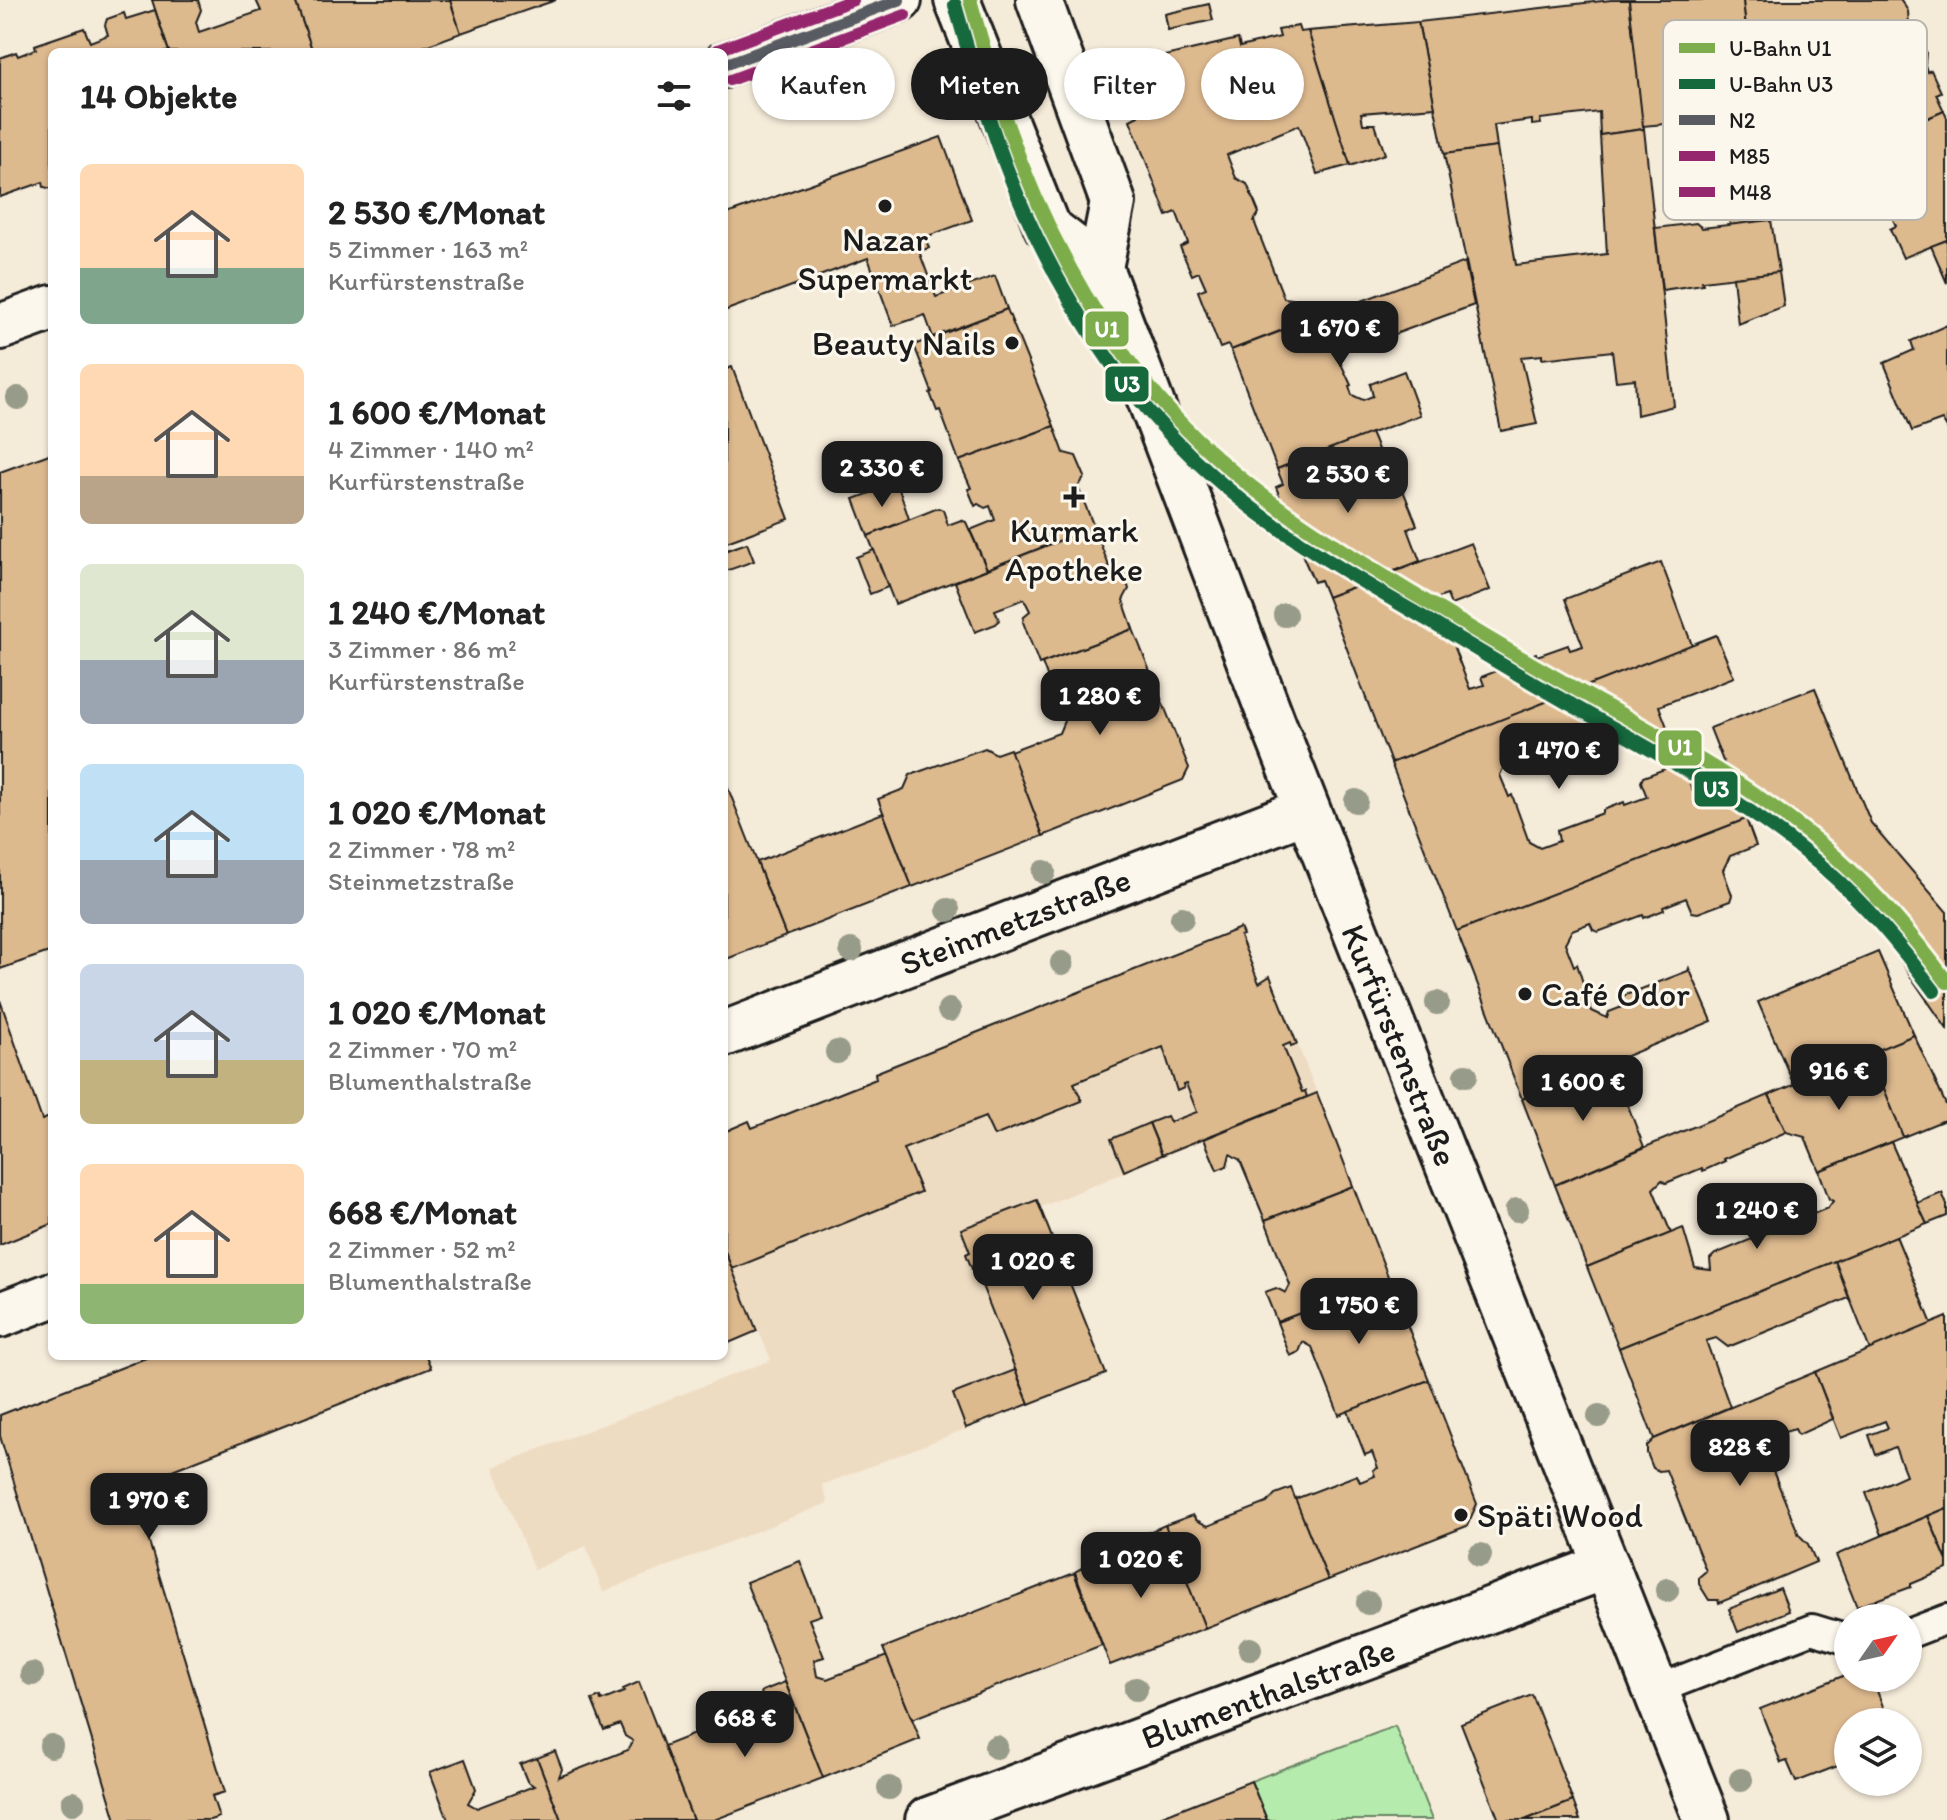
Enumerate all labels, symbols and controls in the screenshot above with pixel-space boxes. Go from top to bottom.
legend [1663,20,1927,220]
text: U-Bahn U1 [1729,35,1831,62]
chip: Kaufen [752,48,895,120]
chip: Mieten [911,48,1048,120]
chip: Filter [1064,48,1185,120]
chip: Neu [1201,48,1304,120]
text: U-Bahn U3 [1729,71,1833,98]
icon: filters [652,74,696,118]
text: 14 Objekte [80,76,237,117]
text: N2 [1729,107,1756,134]
text: M85 [1729,143,1770,170]
text: M48 [1729,179,1772,206]
text: 2 530 €/Monat [328,192,545,233]
icon: home [144,196,240,292]
marker: Nazar Supermarkt [876,197,894,215]
place label: Nazar Supermarkt [798,219,972,299]
text: 5 Zimmer · 163 m² [328,233,528,265]
text: Kurfürstenstraße [328,265,525,297]
pin: 1 670 € [1266,301,1414,369]
line badge: U1 [1084,310,1130,348]
text: 1 670 € [1299,311,1381,343]
text: U1 [1095,316,1120,343]
place label: Beauty Nails [812,323,996,364]
marker: Beauty Nails [1003,334,1021,352]
line badge: U3 [1104,365,1150,403]
text: U3 [1114,371,1140,398]
text: 1 600 €/Monat [328,392,545,433]
icon: home [144,396,240,492]
text: 4 Zimmer · 140 m² [328,433,534,465]
pin: 2 330 € [808,441,956,509]
pin: 2 530 € [1274,447,1422,515]
text: 2 330 € [840,451,924,483]
text: 2 530 € [1306,457,1390,489]
text: Kurfürstenstraße [328,465,525,497]
marker: Kurmark Apotheke [1065,488,1083,506]
place label: Kurmark Apotheke [1005,510,1143,590]
text: 1 240 €/Monat [328,592,545,633]
icon: home [144,596,240,692]
text: 3 Zimmer · 86 m² [328,633,517,665]
text: Kurfürstenstraße [328,665,525,697]
pin: 1 280 € [1026,669,1174,737]
text: 1 280 € [1059,679,1141,711]
pin: 1 470 € [1485,723,1633,791]
line badge: U1 [1657,729,1703,767]
text: 1 470 € [1517,733,1601,765]
text: U1 [1668,734,1693,761]
line badge: U3 [1693,770,1739,808]
text: U3 [1703,776,1729,803]
text: 1 020 €/Monat [328,792,545,833]
icon: home [144,796,240,892]
text: 2 Zimmer · 78 m² [328,833,515,865]
street label: Steinmetzstraße [894,859,1136,984]
text: Steinmetzstraße [328,865,514,897]
street label: Kurfürstenstraße [1332,918,1467,1172]
place label: Café Odor [1541,974,1690,1015]
marker: Café Odor [1516,985,1534,1003]
text: 1 020 €/Monat [328,992,545,1033]
icon: home [144,996,240,1092]
text: 2 Zimmer · 70 m² [328,1033,517,1065]
pin: 916 € [1783,1044,1895,1112]
text: 916 € [1809,1054,1869,1086]
pin: 1 600 € [1509,1055,1657,1123]
text: Blumenthalstraße [328,1065,532,1097]
text: 1 600 € [1541,1065,1625,1097]
pin: 1 240 € [1683,1183,1831,1251]
text: 668 €/Monat [328,1192,517,1233]
text: 1 240 € [1715,1193,1799,1225]
icon: home [144,1196,240,1292]
text: 2 Zimmer · 52 m² [328,1233,516,1265]
pin: 1 020 € [959,1234,1107,1302]
text: 1 020 € [991,1244,1075,1276]
text: Blumenthalstraße [328,1265,532,1297]
pin: 1 750 € [1285,1278,1433,1346]
text: 1 750 € [1318,1288,1400,1320]
pin: 828 € [1684,1420,1796,1488]
text: 828 € [1709,1430,1771,1462]
pin: 1 970 € [75,1473,223,1541]
text: 1 970 € [108,1483,190,1515]
place label: Späti Wood [1477,1495,1643,1536]
marker: Späti Wood [1452,1506,1470,1524]
pin: 1 020 € [1067,1532,1215,1600]
text: 1 020 € [1099,1542,1183,1574]
north arrow [1834,1604,1922,1692]
map controls [1834,1604,1922,1796]
street label: Blumenthalstraße [1136,1629,1400,1758]
pin: 668 € [689,1691,801,1759]
text: 668 € [714,1701,776,1733]
button: layers [1834,1708,1922,1796]

